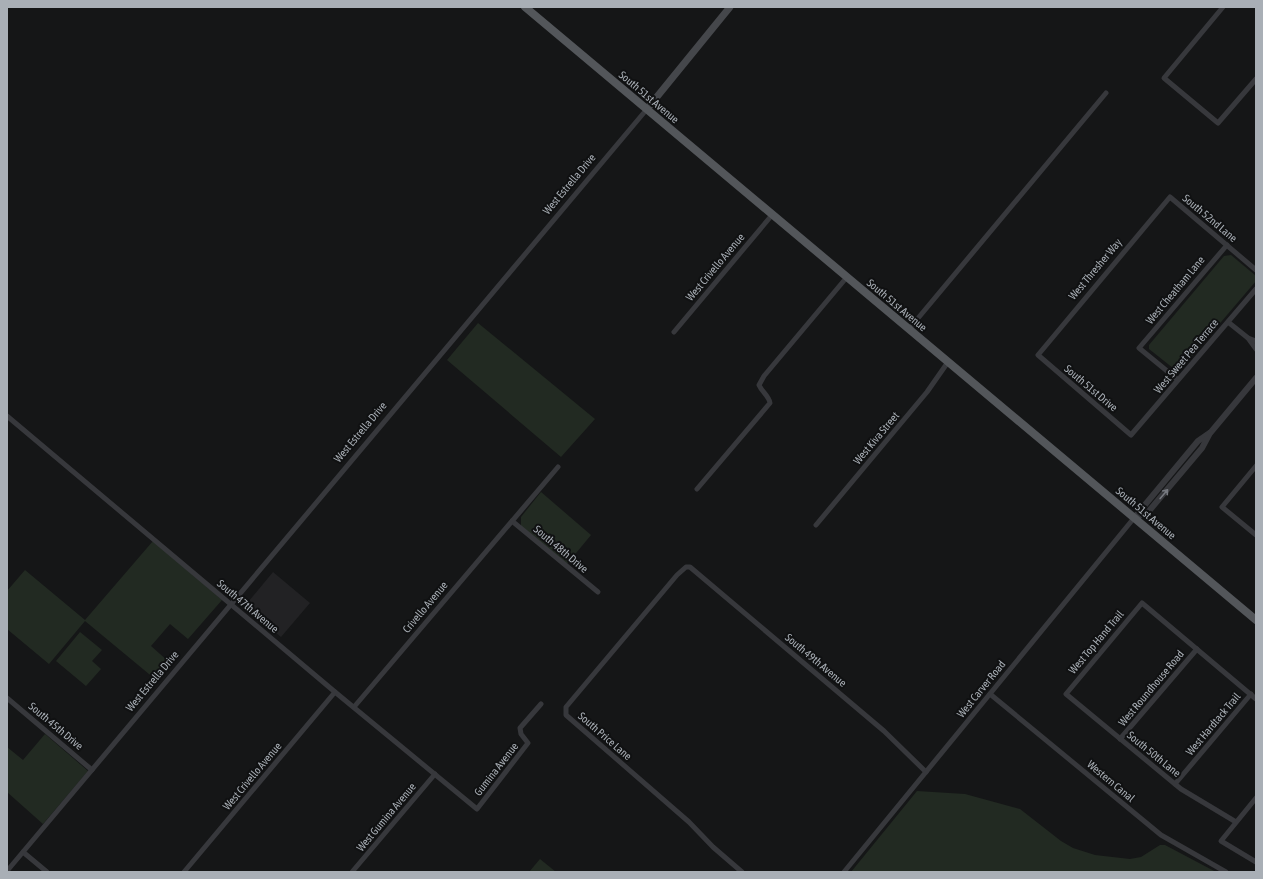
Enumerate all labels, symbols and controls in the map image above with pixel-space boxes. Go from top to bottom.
street label: South 51st Avenue [617,68,681,126]
street label: West Estrella Drive [540,151,598,217]
street label: South 52nd Lane [1180,192,1240,244]
street label: West Crivello Avenue [683,231,747,303]
street label: West Thresher Way [1066,236,1124,302]
street label: West Cheatham Lane [1143,254,1207,326]
street label: South 51st Avenue [865,276,929,334]
street label: West Sweet Pea Terrace [1151,316,1221,396]
street label: South 51st Drive [1062,362,1120,414]
street label: West Estrella Drive [331,399,389,465]
street label: West Kiva Street [851,410,901,466]
street label: South 51st Avenue [1114,484,1178,542]
one-way arrow [1159,489,1168,500]
street label: South 48th Drive [532,523,590,575]
street label: South 47th Avenue [215,577,281,635]
street label: Crivello Avenue [400,579,450,635]
street label: West Top Hand Trail [1066,608,1126,676]
street label: South 49th Avenue [783,631,849,689]
street label: West Estrella Drive [123,648,181,714]
street label: West Roundhouse Road [1116,648,1186,728]
street label: West Carver Road [954,658,1008,720]
street label: West Hardtack Trail [1183,690,1243,758]
street label: South 45th Drive [27,700,85,752]
street label: South Price Lane [576,710,634,762]
street label: South 50th Lane [1125,729,1183,779]
street label: West Crivello Avenue [220,740,284,812]
street label: Gumina Avenue [472,740,520,798]
street label: Western Canal [1085,758,1137,804]
street label: West Gumina Avenue [354,781,418,853]

